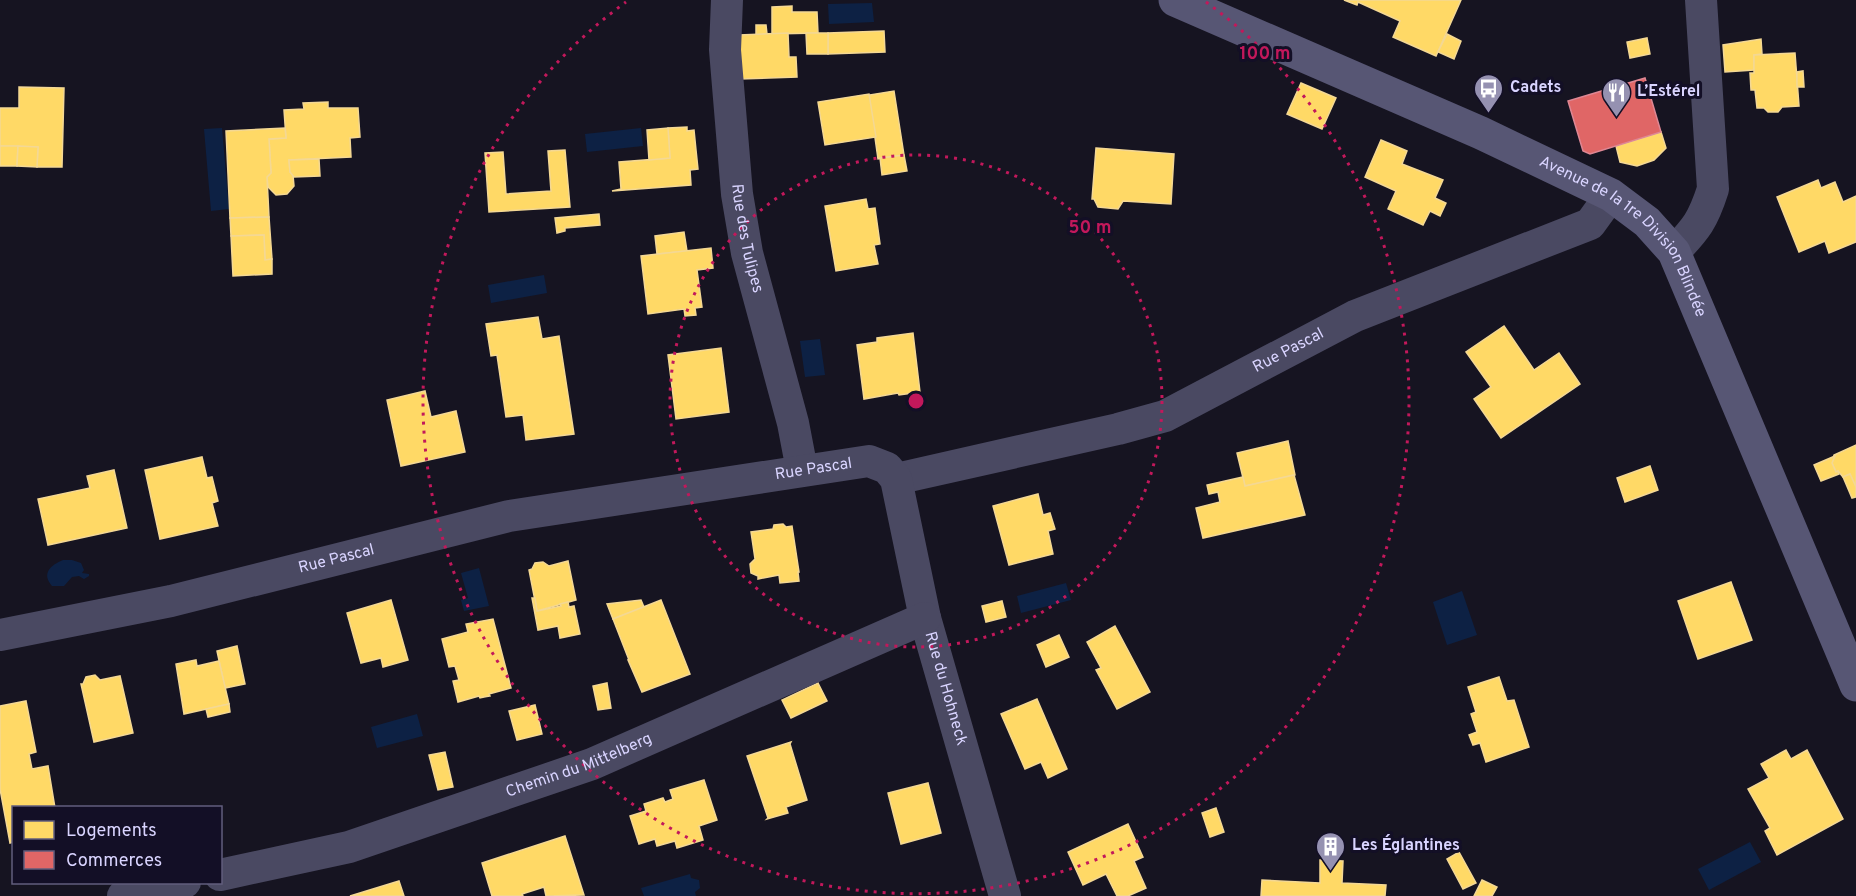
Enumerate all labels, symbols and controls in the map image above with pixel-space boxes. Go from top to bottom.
text: 100 m [1239,43,1291,66]
bus stop icon: Cadets [1473,72,1505,114]
restaurant icon: L’Estérel [1600,76,1632,118]
place label: Cadets [1510,78,1561,98]
place label: L’Estérel [1637,82,1700,102]
street label: Avenue de la 1re Division Blindée [1536,152,1710,320]
street label: Rue des Tulipes [726,183,767,295]
text: 50 m [1068,217,1112,240]
street label: Rue Pascal [1250,324,1328,378]
centre of rings [906,391,926,411]
street label: Rue Pascal [774,454,854,485]
street label: Rue Pascal [296,540,377,579]
street label: Rue du Hohneck [919,629,971,748]
street label: Chemin du Mittelberg [503,729,655,803]
legend [12,806,222,884]
text: Logements [66,820,157,843]
building icon: Les Églantines [1315,830,1347,872]
place label: Les Églantines [1352,834,1460,856]
text: Commerces [66,850,162,873]

